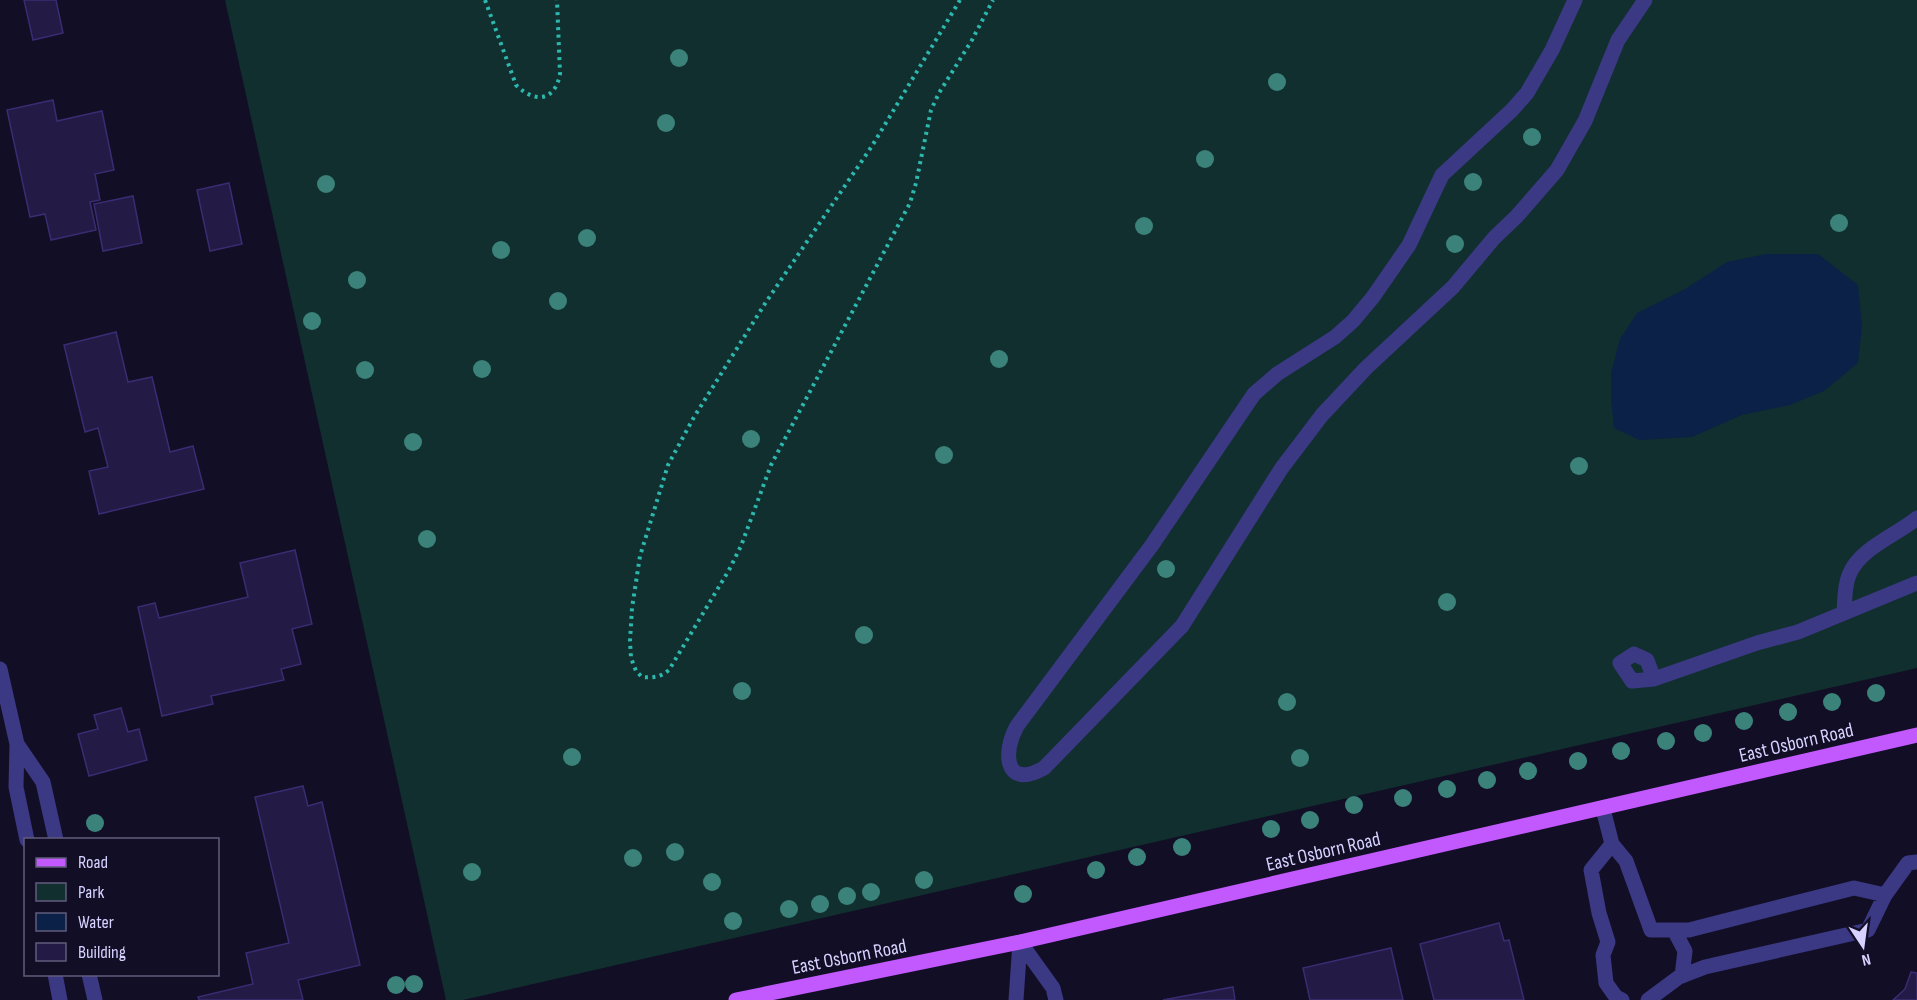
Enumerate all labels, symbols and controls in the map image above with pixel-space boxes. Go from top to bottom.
street label: East Osborn Road [1737,718,1856,768]
street label: East Osborn Road [1264,827,1383,877]
legend [24,838,219,976]
text: Road [78,852,108,873]
text: Park [78,882,104,903]
text: Water [78,912,114,933]
north arrow [1833,916,1893,976]
street label: East Osborn Road [790,934,909,980]
text: Building [78,942,126,963]
text: N [1860,949,1872,969]

